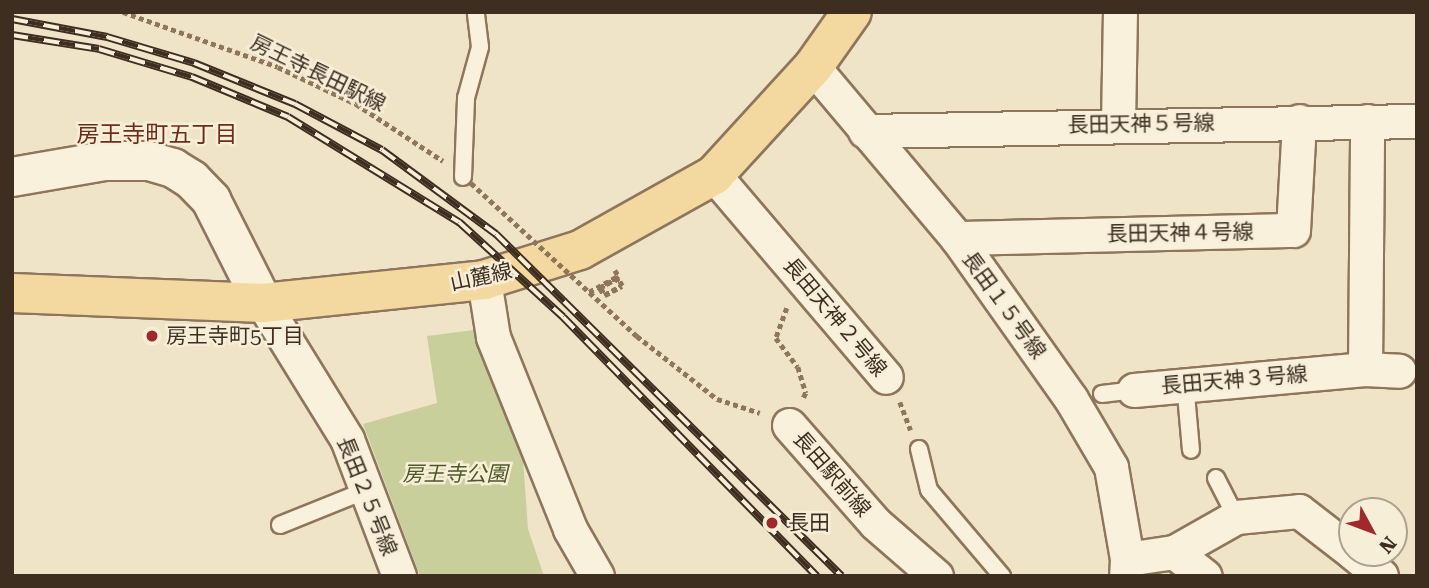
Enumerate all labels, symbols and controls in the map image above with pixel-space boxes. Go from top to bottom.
street label: 房王寺長田駅線 [246,29,390,117]
street label: 長田天神５号線 [1067,110,1215,138]
district label: 房王寺町五丁目 [77,121,237,149]
street label: 長田天神４号線 [1106,219,1254,247]
street label: 長田１５号線 [957,247,1051,363]
street label: 長田天神２号線 [778,253,892,381]
street label: 山麓線 [448,258,514,296]
place label: 房王寺町5丁目 [166,323,304,349]
marker: 房王寺町5丁目 [144,328,160,344]
street label: 長田天神３号線 [1160,361,1308,399]
street label: 長田駅前線 [788,426,876,522]
street label: 長田２５号線 [332,433,402,559]
park label: 房王寺公園 [403,461,507,487]
north arrow [1338,497,1408,567]
place label: 長田 [788,510,830,536]
marker: 長田 [762,513,782,533]
text: N [1374,532,1401,558]

